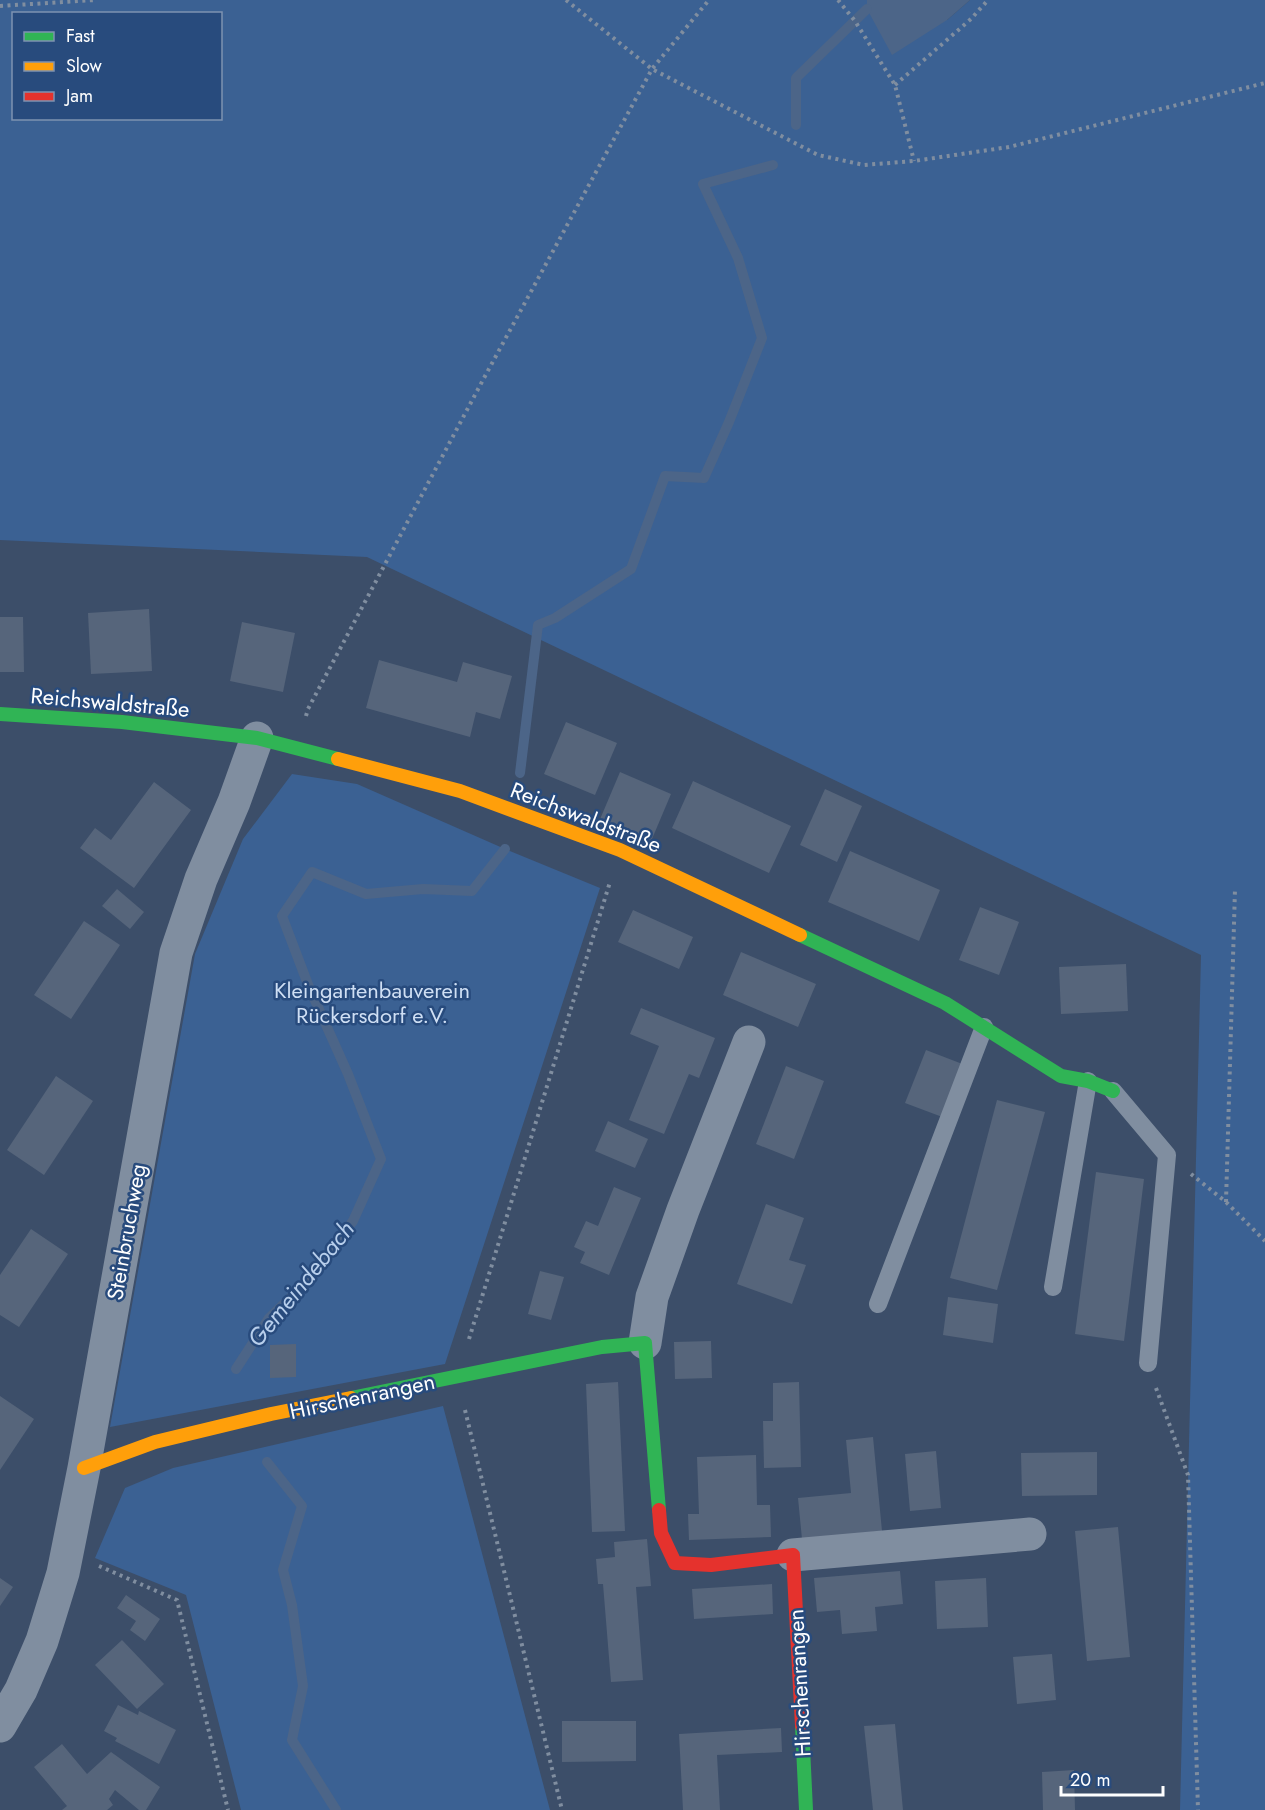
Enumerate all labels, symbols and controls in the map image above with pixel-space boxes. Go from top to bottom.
legend [12,12,222,120]
text: Fast [66,23,95,49]
text: Slow [66,53,103,79]
text: Jam [64,83,93,109]
street label: Reichswaldstraße [29,679,191,725]
street label: Reichswaldstraße [506,774,666,860]
park label: Kleingartenbauverein Rückersdorf e.V. [274,974,470,1031]
street label: Steinbruchweg [98,1161,154,1303]
water label: Gemeindebach [239,1213,363,1354]
street label: Hirschenrangen [286,1365,438,1427]
street label: Hirschenrangen [779,1608,819,1758]
scale bar [1061,1759,1163,1797]
text: 20 m [1070,1767,1110,1793]

